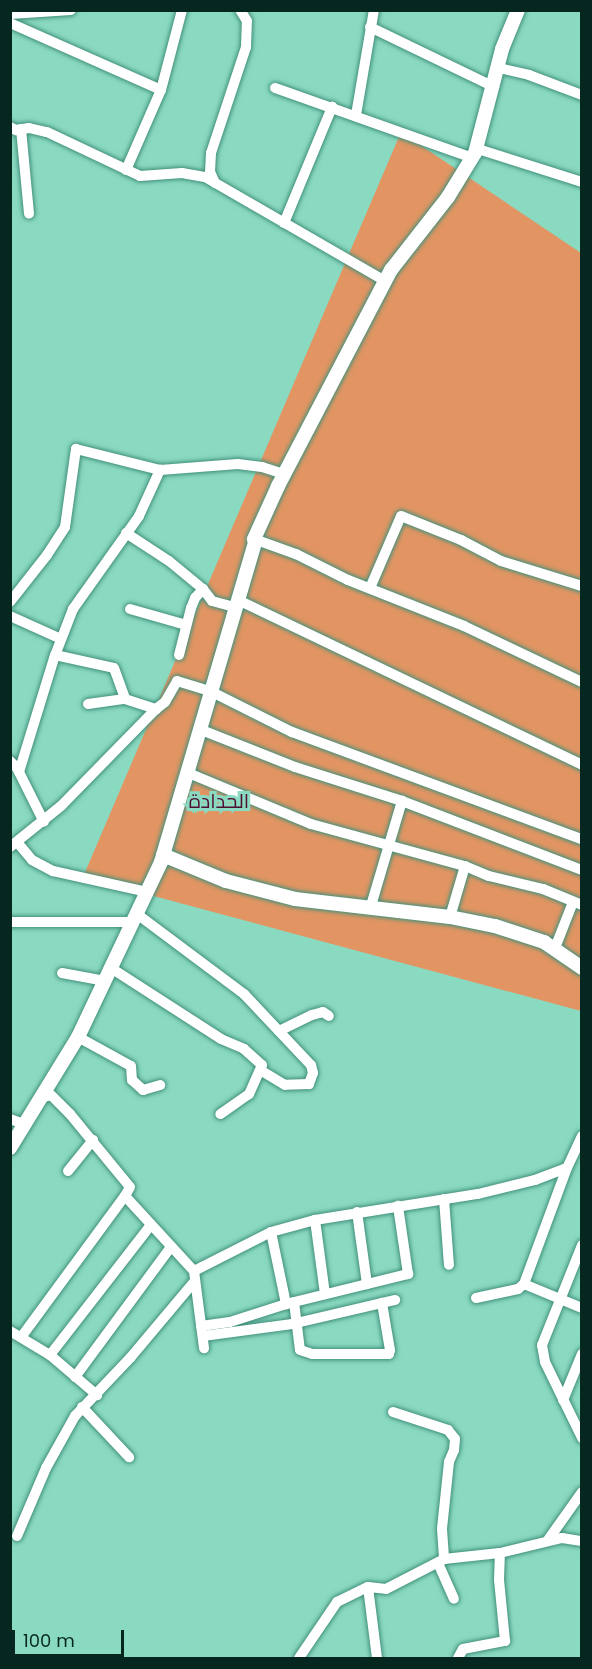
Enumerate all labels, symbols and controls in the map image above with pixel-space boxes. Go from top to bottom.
district label: الحدادة [189,789,249,813]
scale bar [15,1618,128,1656]
text: 100 m [23,1628,75,1653]

